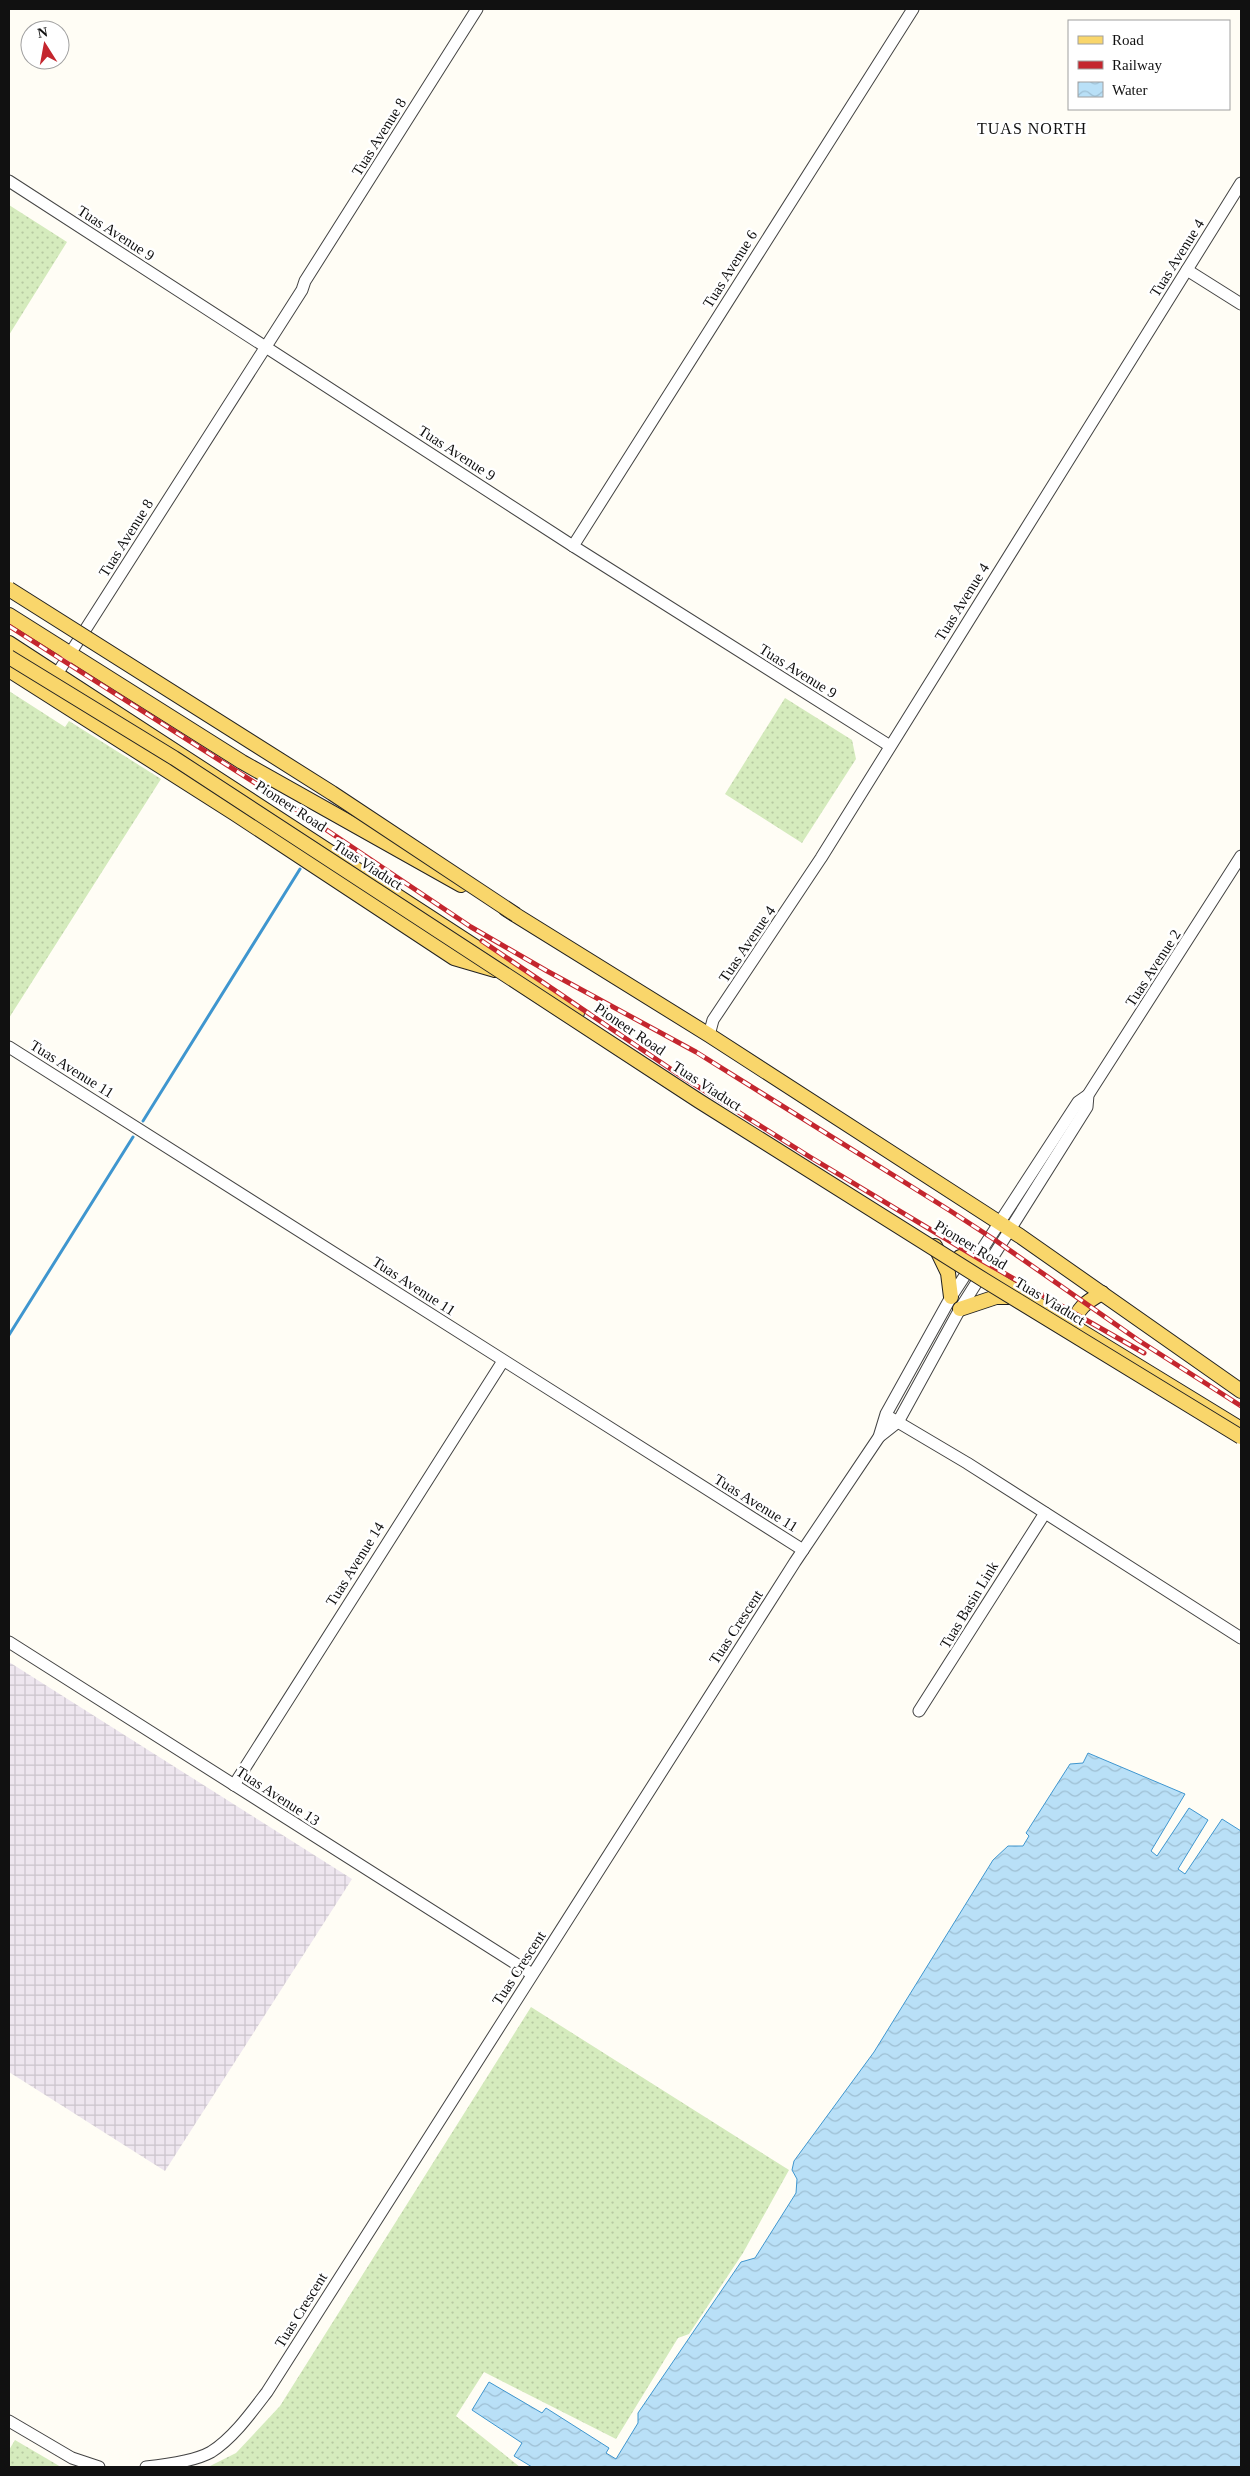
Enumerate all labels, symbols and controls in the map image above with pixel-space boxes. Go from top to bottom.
north arrow [20,20,70,70]
legend [1068,20,1230,110]
text: N [36,24,49,41]
text: Road [1112,32,1144,48]
text: Railway [1112,57,1162,73]
text: Water [1112,82,1147,98]
street label: Tuas Avenue 8 [349,95,409,179]
district label: TUAS NORTH [977,120,1087,137]
street label: Tuas Avenue 9 [75,202,157,264]
street label: Tuas Avenue 4 [1147,216,1207,300]
street label: Tuas Avenue 6 [700,227,760,311]
street label: Tuas Avenue 9 [416,422,498,484]
street label: Tuas Avenue 8 [96,496,156,580]
street label: Tuas Avenue 4 [932,560,992,644]
street label: Tuas Avenue 9 [756,641,840,701]
street label: Pioneer Road [253,777,330,835]
street label: Tuas Viaduct [331,837,406,894]
street label: Tuas Avenue 4 [716,902,779,985]
street label: Tuas Avenue 2 [1122,927,1184,1009]
street label: Pioneer Road [592,1000,669,1059]
street label: Tuas Avenue 11 [27,1037,117,1101]
street label: Tuas Viaduct [670,1058,745,1115]
street label: Pioneer Road [932,1217,1010,1273]
street label: Tuas Avenue 11 [370,1253,458,1319]
street label: Tuas Viaduct [1012,1274,1089,1329]
street label: Tuas Avenue 11 [711,1471,801,1535]
street label: Tuas Avenue 14 [323,1519,387,1609]
street label: Tuas Basin Link [937,1558,1002,1651]
street label: Tuas Crescent [706,1586,766,1667]
street label: Tuas Avenue 13 [233,1763,323,1829]
street label: Tuas Crescent [489,1927,549,2008]
street label: Tuas Crescent [272,2269,331,2350]

